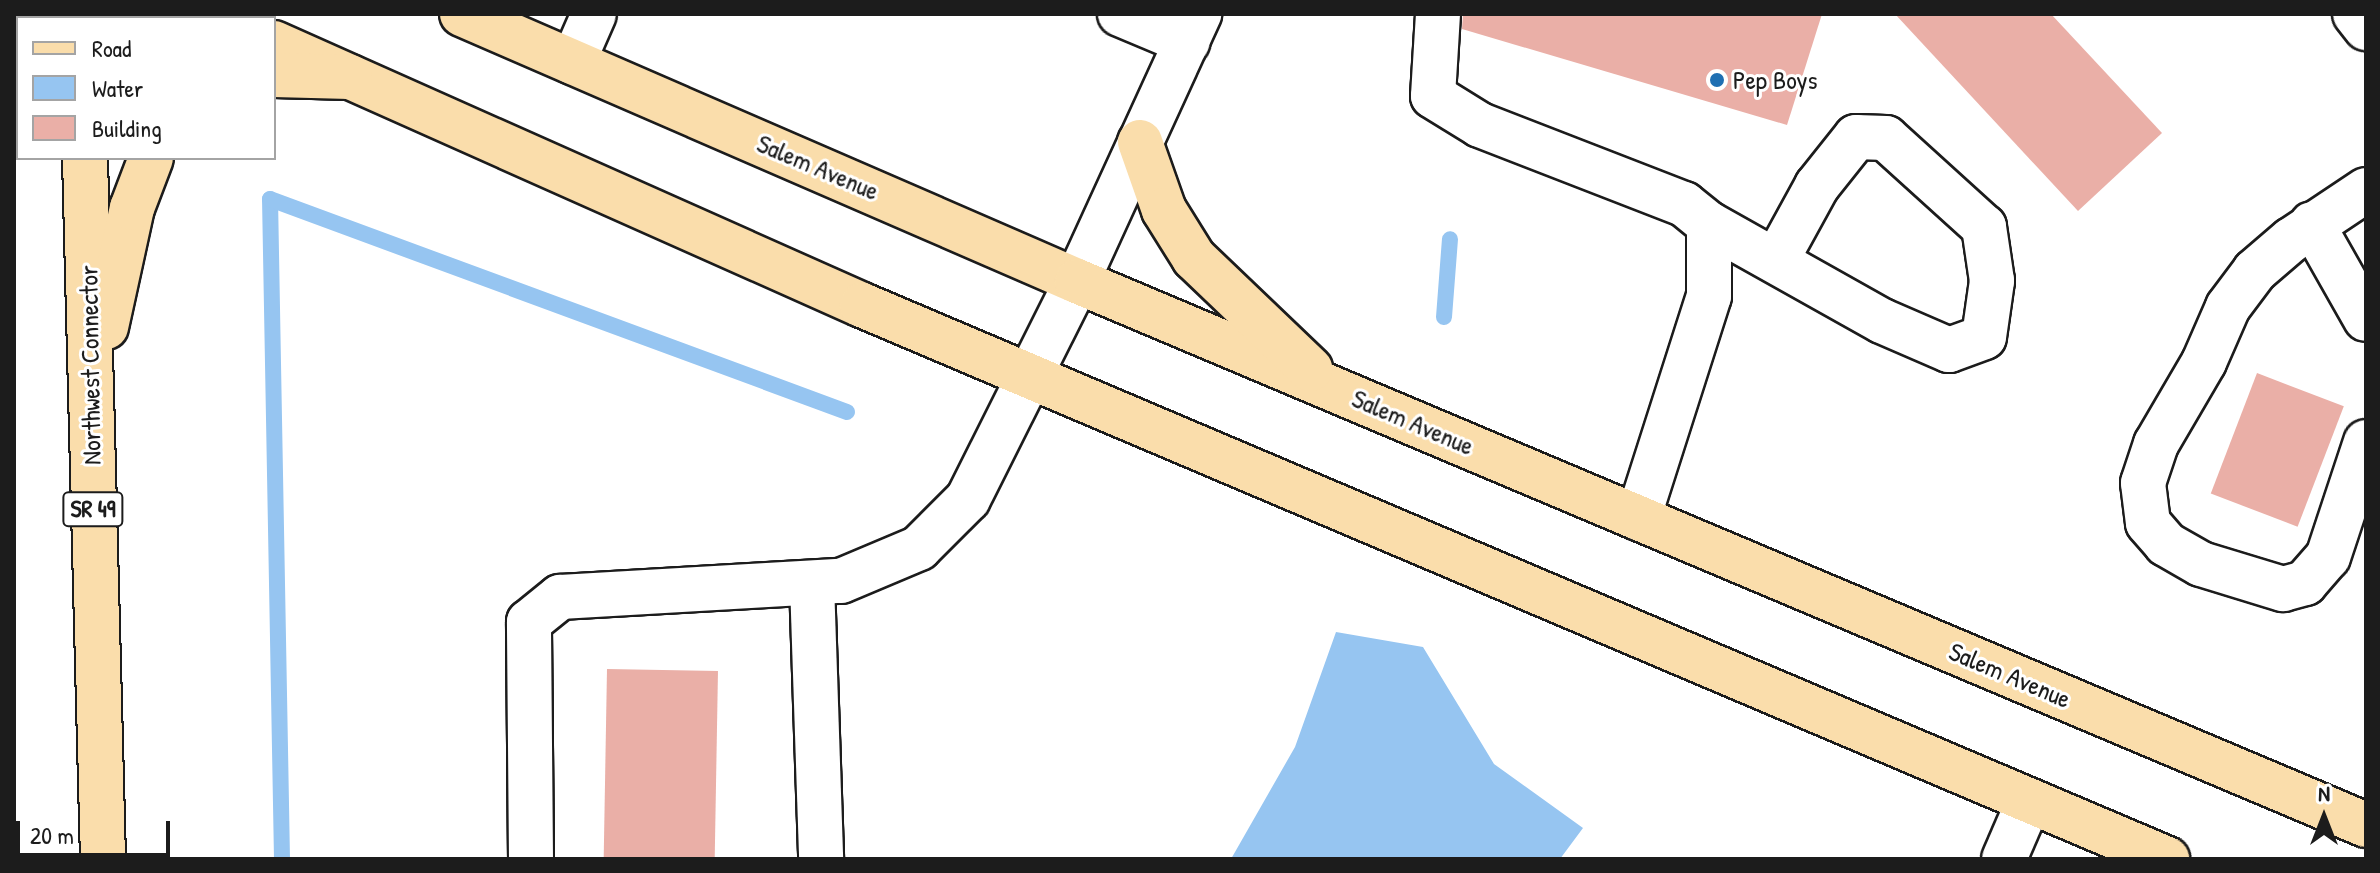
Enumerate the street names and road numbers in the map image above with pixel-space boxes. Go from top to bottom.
street label: Salem Avenue [753,127,883,207]
street label: Northwest Connector [73,265,107,465]
street label: Salem Avenue [1348,382,1478,462]
road number: SR 49 [61,489,125,529]
street label: Salem Avenue [1945,635,2075,715]

